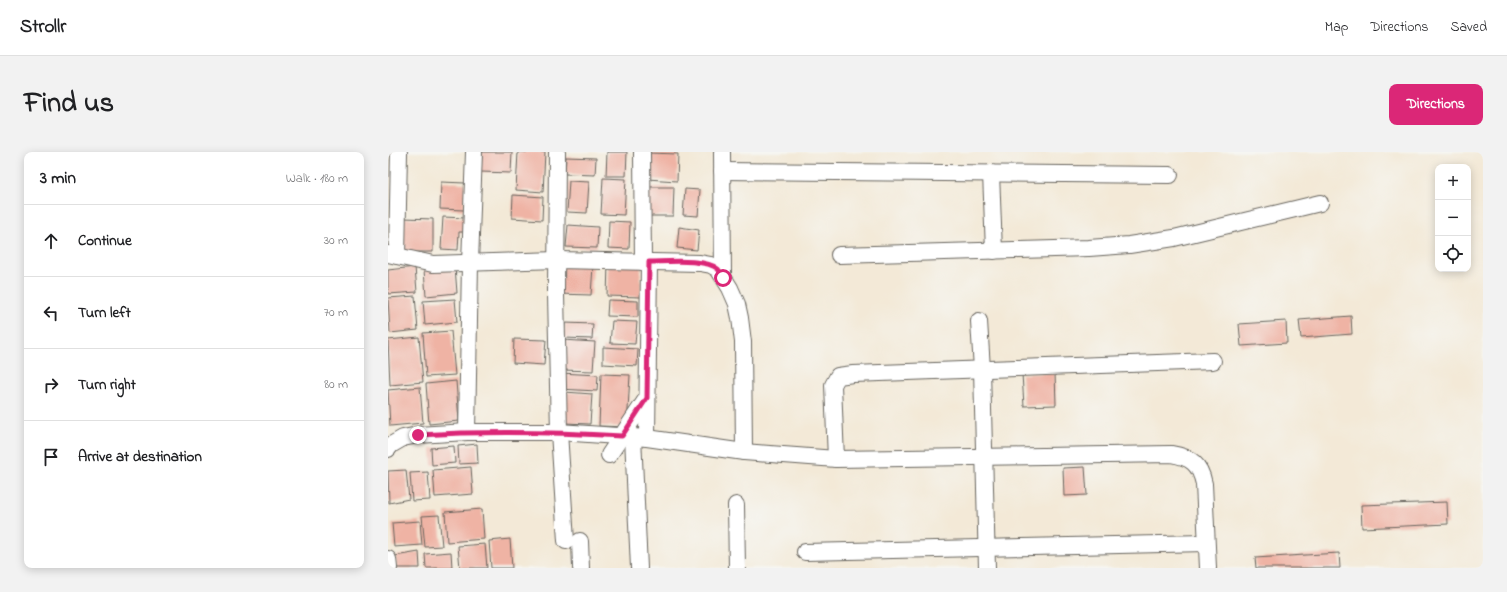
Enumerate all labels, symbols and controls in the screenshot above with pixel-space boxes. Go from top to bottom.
text: Strollr [20,14,66,41]
text: Map [1325,17,1348,38]
text: Directions [1370,17,1428,38]
text: Saved [1450,17,1487,38]
text: Find us [24,84,114,125]
button: Directions [1389,84,1483,125]
map controls [1435,164,1471,272]
button: + [1435,164,1471,200]
text: 3 min [40,166,76,191]
text: Walk · 180 m [286,169,348,188]
button: − [1435,200,1471,236]
icon: ahead [40,230,62,252]
text: Continue [78,230,132,252]
text: 30 m [324,231,348,250]
button: locate [1435,236,1471,272]
route start [714,269,732,287]
icon: left [40,302,62,324]
text: Turn left [78,302,131,324]
text: 70 m [324,303,348,322]
icon: right [40,374,62,396]
text: Turn right [78,374,136,396]
text: 80 m [324,375,348,394]
route end [409,426,427,444]
icon: arrive [40,446,62,468]
text: Arrive at destination [78,446,202,468]

